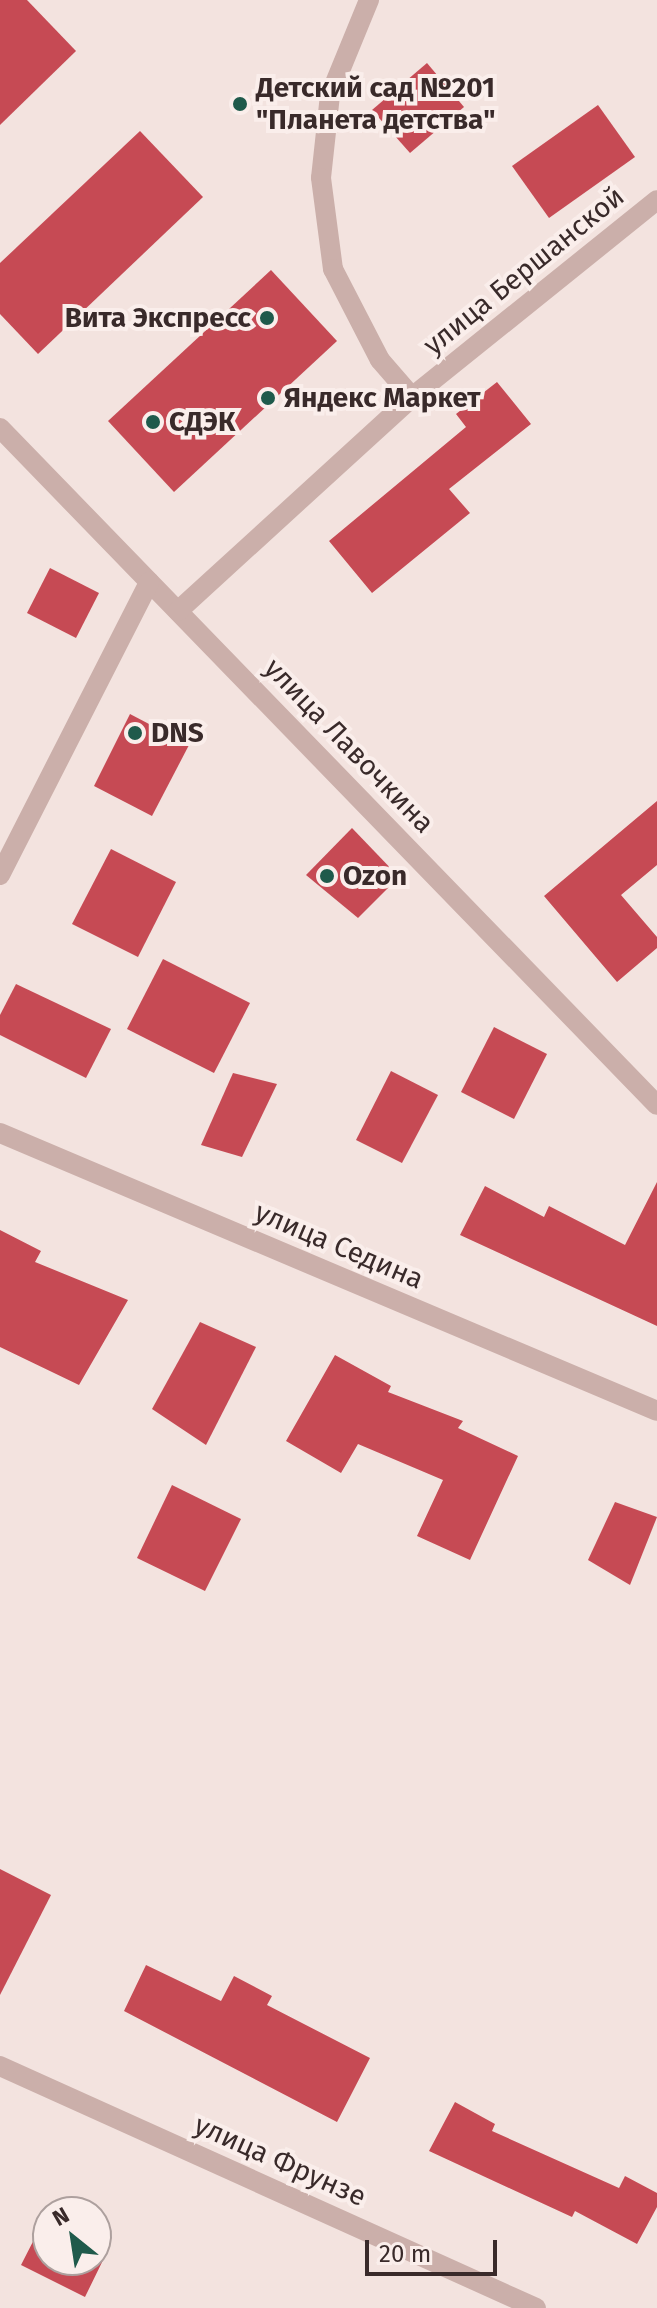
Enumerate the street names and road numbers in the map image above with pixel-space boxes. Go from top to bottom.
street label: улица Бершанской [417,180,631,362]
street label: улица Лавочкина [257,652,441,840]
street label: улица Седина [250,1195,428,1297]
street label: улица Фрунзе [189,2108,371,2214]

